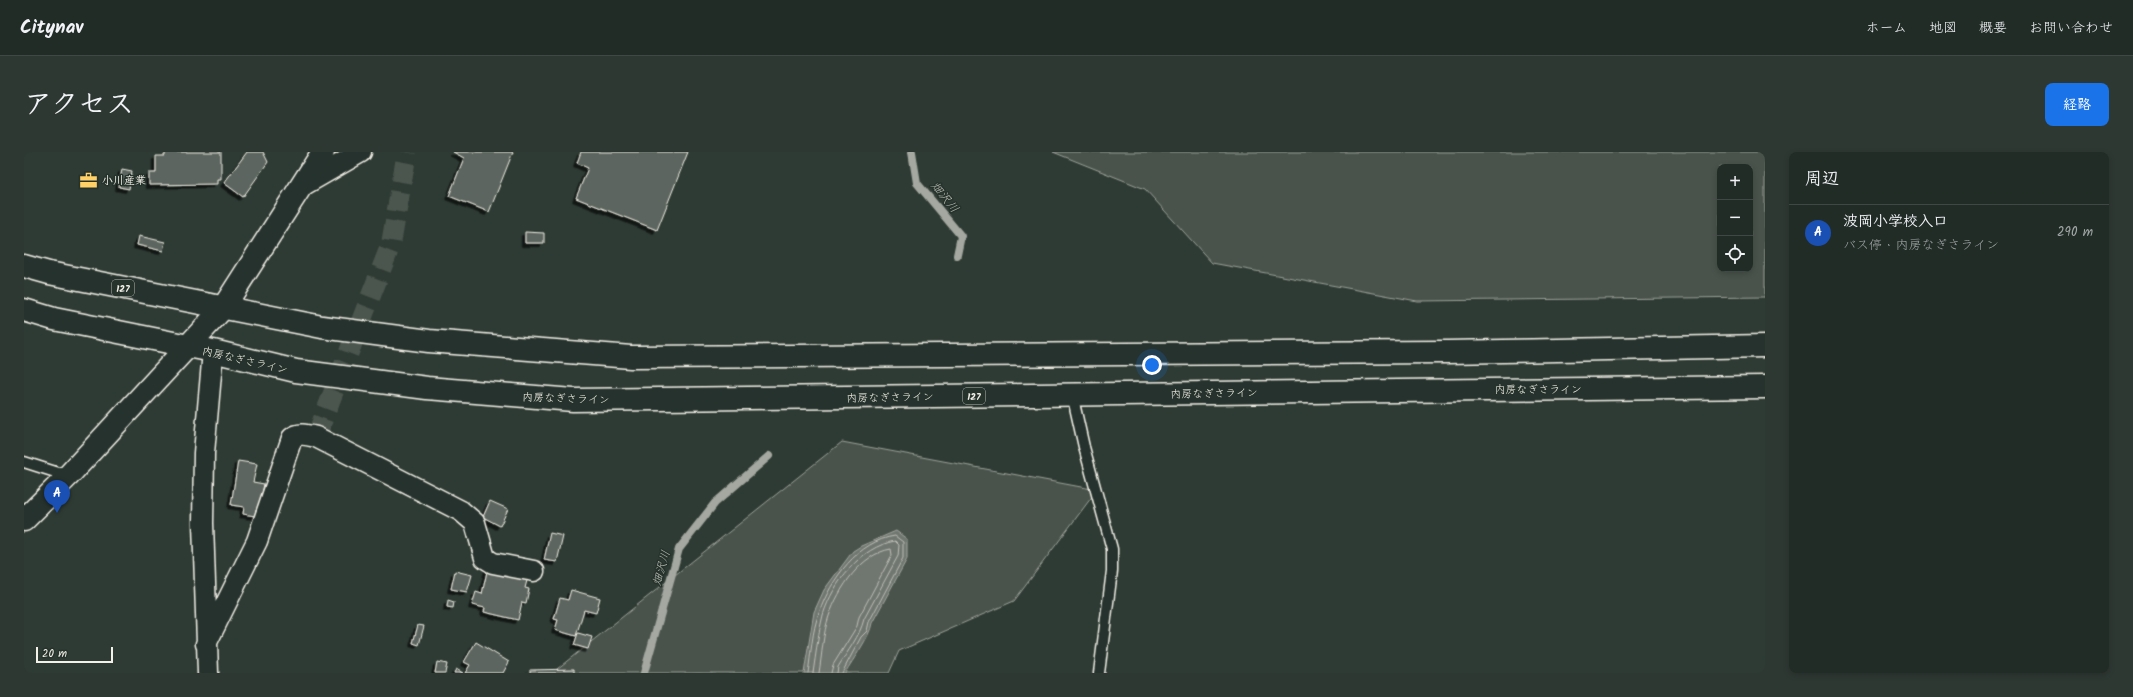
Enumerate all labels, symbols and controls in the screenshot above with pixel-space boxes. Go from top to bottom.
text: Citynav [20,13,83,43]
text: ホーム [1866,17,1907,39]
text: 地図 [1929,17,1957,39]
text: 概要 [1979,17,2007,39]
text: お問い合わせ [2029,17,2113,39]
text: アクセス [24,83,134,128]
button: 経路 [2045,83,2109,126]
map controls [1717,164,1753,272]
button: + [1717,164,1753,200]
text: 周辺 [1805,166,1839,193]
office icon: 小川産業 [79,170,99,190]
place label: 小川産業 [102,172,146,190]
water label: 畑沢川 [926,177,963,217]
button: − [1717,200,1753,236]
text: 波岡小学校入口 [1843,210,1948,234]
text: A [1814,222,1822,243]
text: 290 m [2057,222,2093,243]
text: バス停 · 内房なぎさライン [1843,235,1999,256]
button: locate [1717,236,1753,272]
road number: 127 [112,280,134,296]
street label: 内房なぎさライン [200,342,289,380]
your location [1142,355,1162,375]
street label: 内房なぎさライン [1494,381,1582,399]
street label: 内房なぎさライン [1170,384,1258,404]
street label: 内房なぎさライン [522,388,610,410]
street label: 内房なぎさライン [846,388,934,408]
road number: 127 [963,388,985,404]
pin: A [44,480,70,513]
water label: 畑沢川 [647,548,676,588]
scale bar [36,645,113,664]
text: 20 m [42,645,67,663]

